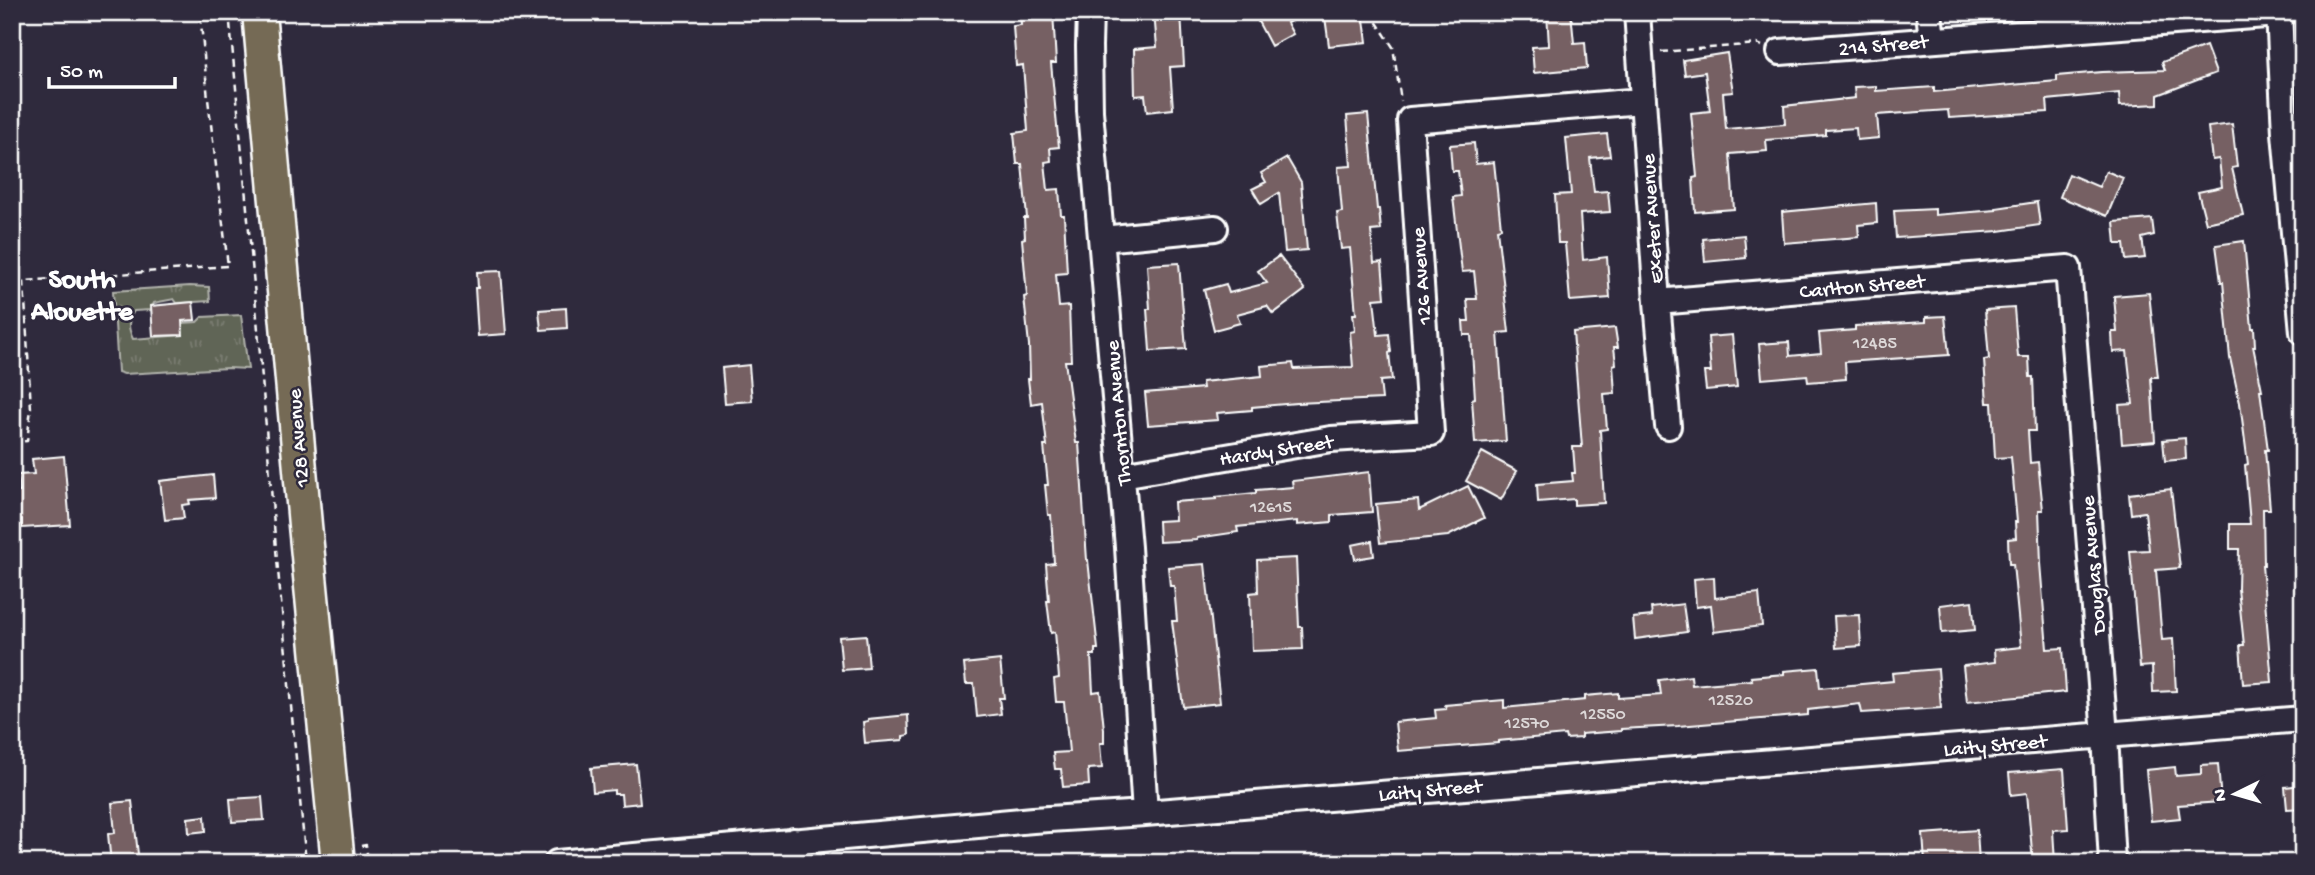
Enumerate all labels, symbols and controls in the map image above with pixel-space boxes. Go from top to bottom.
street label: 214 Street [1838,31,1931,64]
scale bar [49,46,175,90]
text: 50 m [60,61,103,86]
street label: Exeter Avenue [1637,152,1671,284]
street label: 126 Avenue [1408,225,1439,326]
district label: South Alouette [30,265,135,330]
street label: Carlton Street [1799,270,1928,306]
house number: 12485 [1852,334,1897,355]
street label: Thornton Avenue [1102,338,1139,487]
street label: 128 Avenue [284,386,317,489]
street label: Hardy Street [1218,431,1338,474]
street label: Douglas Avenue [2077,493,2114,637]
house number: 12615 [1249,498,1292,519]
house number: 12520 [1708,691,1753,712]
house number: 12550 [1579,705,1626,726]
house number: 12570 [1503,714,1550,735]
street label: Laity Street [1943,730,2051,764]
north arrow [2200,760,2270,830]
street label: Laity Street [1378,775,1486,809]
text: N [2210,788,2234,802]

